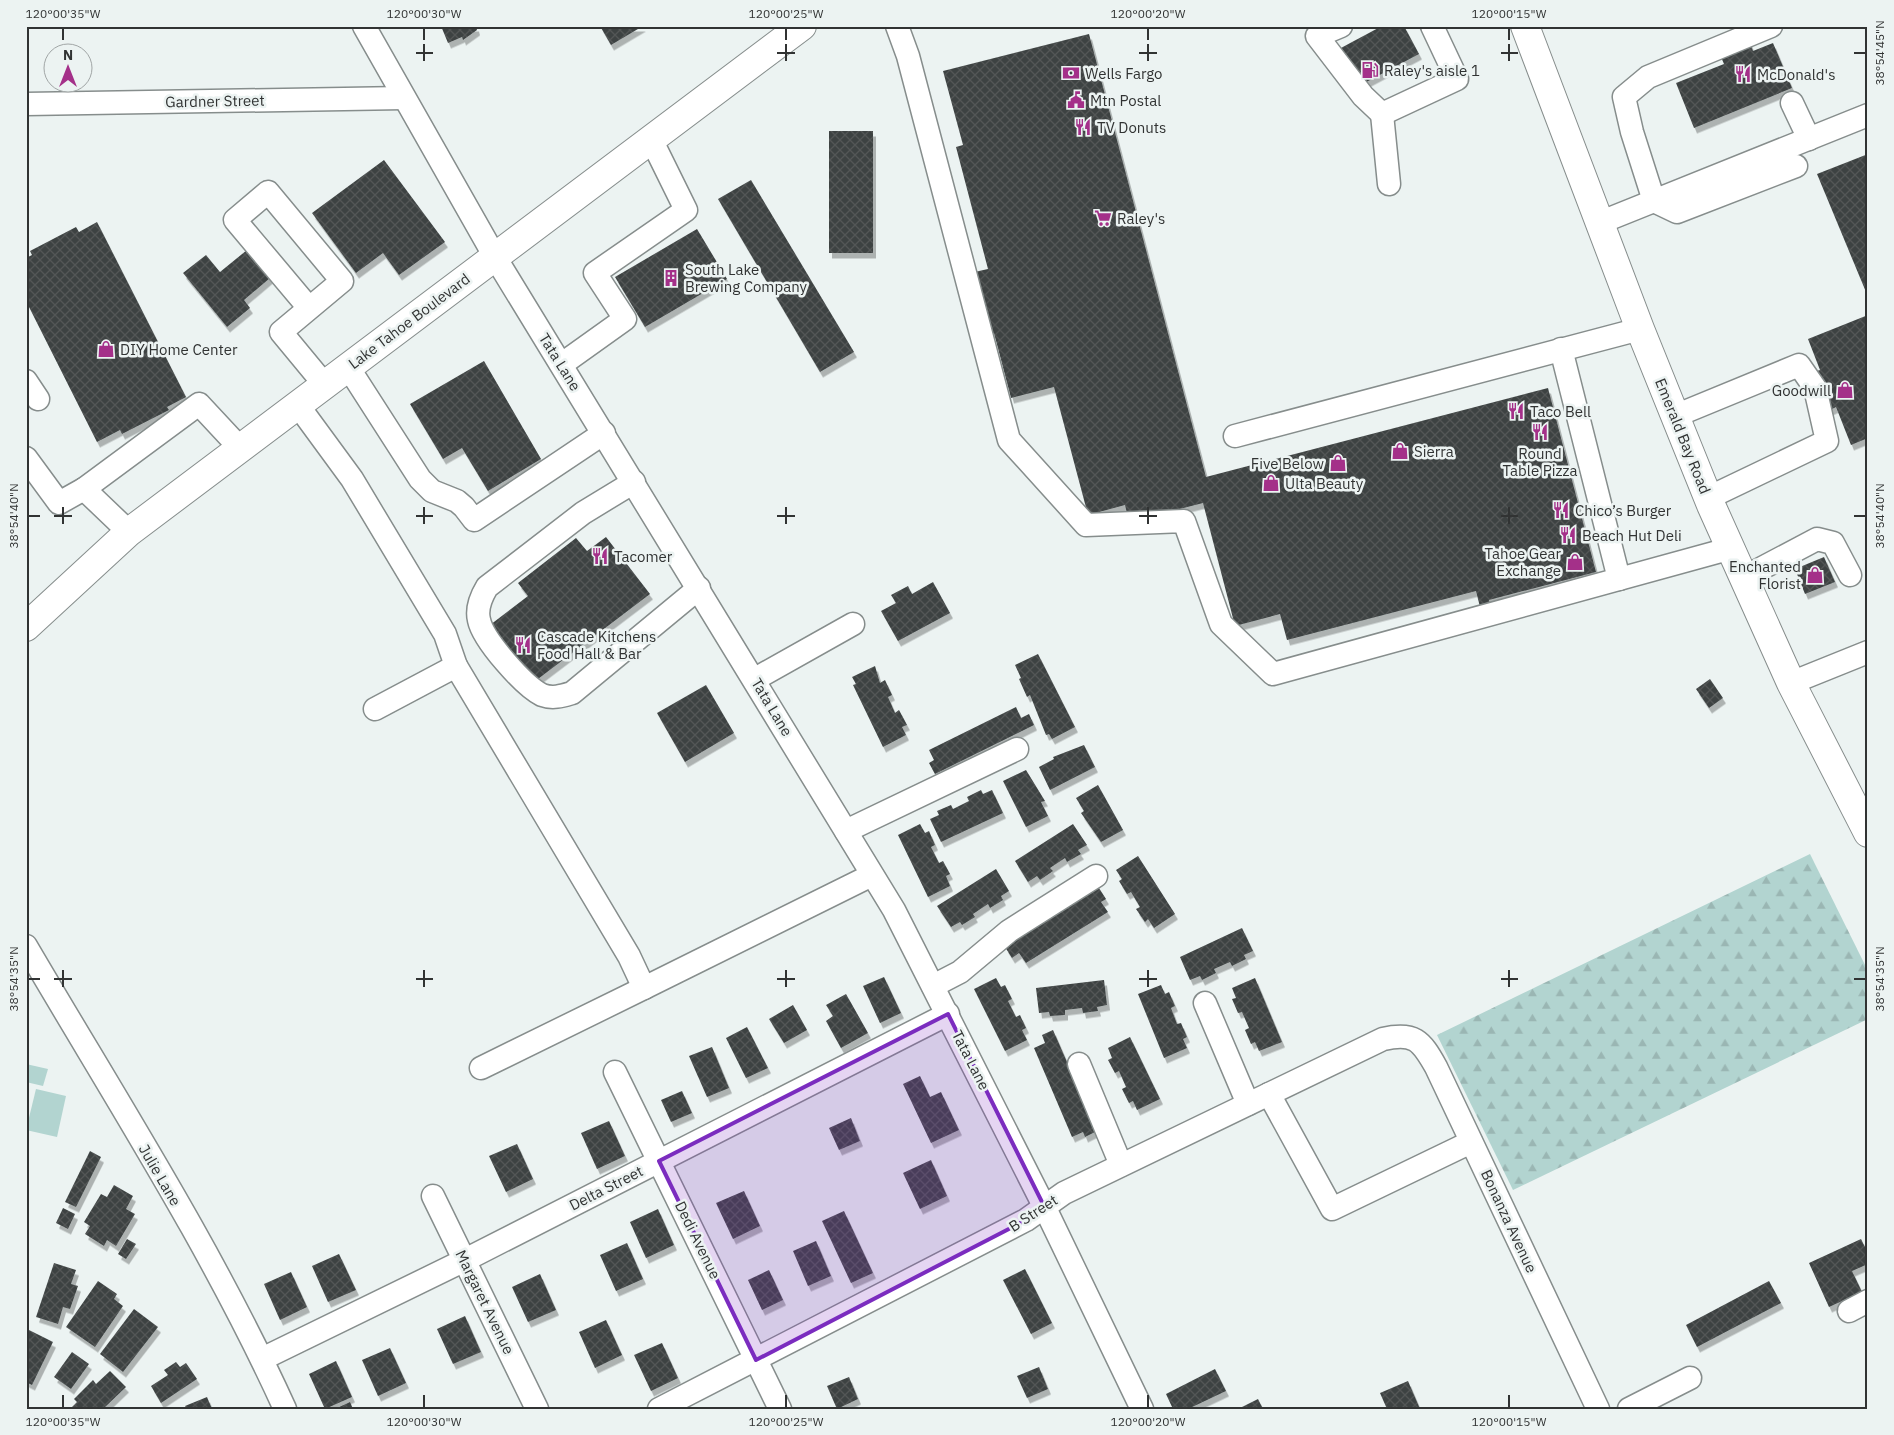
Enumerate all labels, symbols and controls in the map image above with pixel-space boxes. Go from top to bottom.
text: 120°00'35"W [26,6,101,21]
text: 120°00'30"W [387,6,462,21]
text: 120°00'25"W [749,6,824,21]
text: 120°00'20"W [1111,6,1186,21]
text: 120°00'15"W [1472,6,1547,21]
text: 38°54'45"N [1872,20,1887,86]
north arrow [42,42,92,92]
text: N [63,46,73,64]
fuel station icon: Raley's aisle 1 [1360,60,1380,80]
place label: Raley's aisle 1 [1384,61,1480,80]
bank icon: Wells Fargo [1061,63,1081,83]
place label: Wells Fargo [1085,64,1163,83]
restaurant icon: McDonald's [1733,64,1753,84]
place label: McDonald's [1757,65,1835,84]
public building icon: Mtn Postal [1066,90,1086,110]
street label: Gardner Street [165,91,265,111]
place label: Mtn Postal [1090,91,1161,110]
restaurant icon: TV Donuts [1073,117,1093,137]
place label: TV Donuts [1097,118,1166,137]
supermarket icon: Raley's [1093,208,1113,228]
place label: Raley's [1117,209,1165,228]
place label: South Lake Brewing Company [685,260,808,296]
building icon: South Lake Brewing Company [661,268,681,288]
street label: Lake Tahoe Boulevard [344,269,474,373]
street label: Tata Lane [535,330,585,394]
shop icon: DIY Home Center [96,339,116,359]
place label: DIY Home Center [120,340,238,359]
street label: Emerald Bay Road [1651,375,1715,497]
shop icon: Goodwill [1835,380,1855,400]
place label: Goodwill [1772,381,1831,400]
restaurant icon: Taco Bell [1506,401,1526,421]
place label: Taco Bell [1530,402,1591,421]
restaurant icon: Round Table Pizza [1530,422,1550,442]
shop icon: Sierra [1390,441,1410,461]
place label: Sierra [1414,442,1454,461]
place label: Round Table Pizza [1503,444,1577,480]
shop icon: Five Below [1328,453,1348,473]
place label: Five Below [1251,454,1324,473]
shop icon: Ulta Beauty [1261,473,1281,493]
place label: Ulta Beauty [1285,474,1364,493]
text: 38°54'40"N [6,483,21,549]
text: 38°54'40"N [1872,483,1887,549]
restaurant icon: Chico’s Burger [1551,500,1571,520]
place label: Chico’s Burger [1575,501,1672,520]
restaurant icon: Beach Hut Deli [1558,525,1578,545]
place label: Beach Hut Deli [1582,526,1682,545]
place label: Tahoe Gear Exchange [1485,544,1561,580]
restaurant icon: Tacomer [590,546,610,566]
place label: Tacomer [614,547,673,566]
shop icon: Tahoe Gear Exchange [1565,552,1585,572]
place label: Enchanted Florist [1729,557,1801,593]
shop icon: Enchanted Florist [1805,565,1825,585]
place label: Cascade Kitchens Food Hall & Bar [537,627,656,663]
restaurant icon: Cascade Kitchens Food Hall & Bar [513,635,533,655]
street label: Tata Lane [747,674,797,740]
text: 38°54'35"N [6,946,21,1012]
text: 38°54'35"N [1872,946,1887,1012]
street label: Tata Lane [948,1027,994,1093]
street label: Julie Lane [135,1141,185,1209]
street label: Delta Street [566,1161,646,1215]
street label: Bonanza Avenue [1477,1166,1541,1276]
street label: B Street [1005,1190,1061,1236]
street label: Dedi Avenue [671,1198,725,1282]
street label: Margaret Avenue [452,1247,518,1357]
text: 120°00'35"W [26,1414,101,1429]
text: 120°00'30"W [387,1414,462,1429]
text: 120°00'25"W [749,1414,824,1429]
text: 120°00'20"W [1111,1414,1186,1429]
text: 120°00'15"W [1472,1414,1547,1429]

